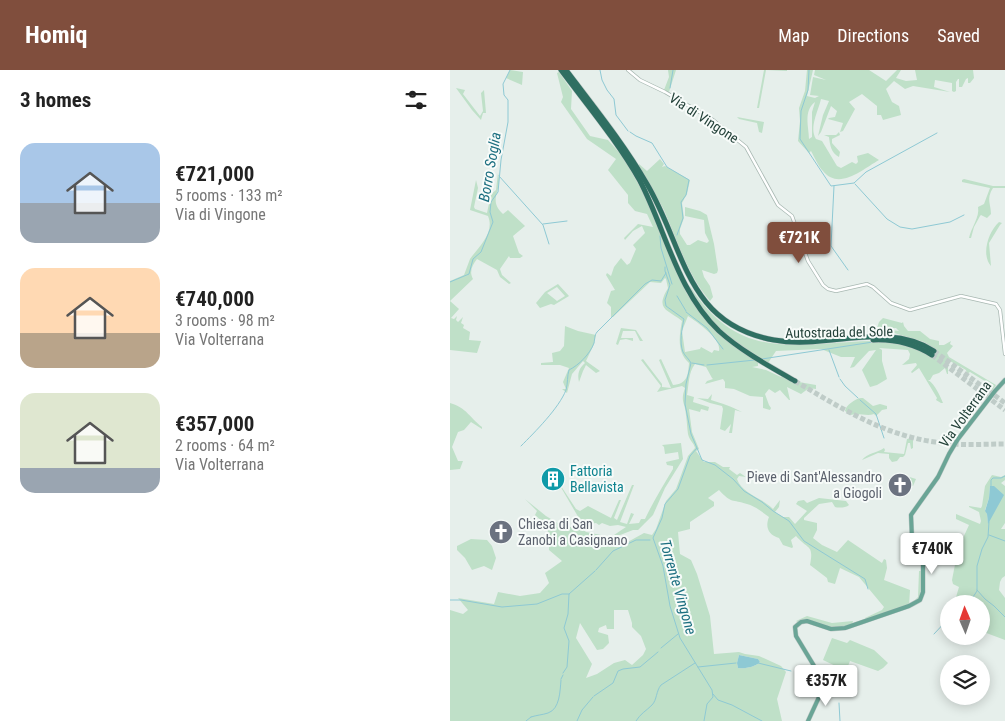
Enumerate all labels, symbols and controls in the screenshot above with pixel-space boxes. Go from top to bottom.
text: Homiq [25,21,87,49]
text: Map [778,25,809,46]
text: Directions [837,25,909,46]
text: Saved [937,25,980,46]
icon: filters [402,86,430,114]
text: 3 homes [20,88,91,112]
street label: Via di Vingone [666,90,742,147]
water label: Borro Soglia [475,131,505,203]
text: €721,000 [175,162,254,186]
icon: home [60,163,120,223]
text: 5 rooms · 133 m² [175,186,283,205]
text: Via di Vingone [175,205,266,224]
pin: €721K [764,222,834,264]
text: €721K [778,228,820,247]
text: €740,000 [175,287,254,311]
icon: home [60,288,120,348]
text: 3 rooms · 98 m² [175,311,275,330]
street label: Autostrada del Sole [785,323,894,341]
text: Via Volterrana [175,330,264,349]
street label: Via Volterrana [936,378,994,450]
text: €357,000 [175,412,254,436]
icon: home [60,413,120,473]
text: 2 rooms · 64 m² [175,436,275,455]
text: Via Volterrana [175,455,264,474]
place label: Fattoria Bellavista [570,463,624,495]
building icon: Fattoria Bellavista [540,466,566,492]
place label: Pieve di Sant'Alessandro a Giogoli [747,469,882,501]
church icon: Pieve di Sant'Alessandro a Giogoli [887,472,913,498]
place label: Chiesa di San Zanobi a Casignano [518,516,628,548]
church icon: Chiesa di San Zanobi a Casignano [488,519,514,545]
pin: €740K [897,532,967,575]
water label: Torrente Vingone [656,537,700,637]
text: €740K [911,539,953,558]
north arrow [940,595,990,645]
map controls [940,595,990,705]
button: layers [940,655,990,705]
pin: €357K [791,664,861,707]
text: €357K [805,671,847,690]

